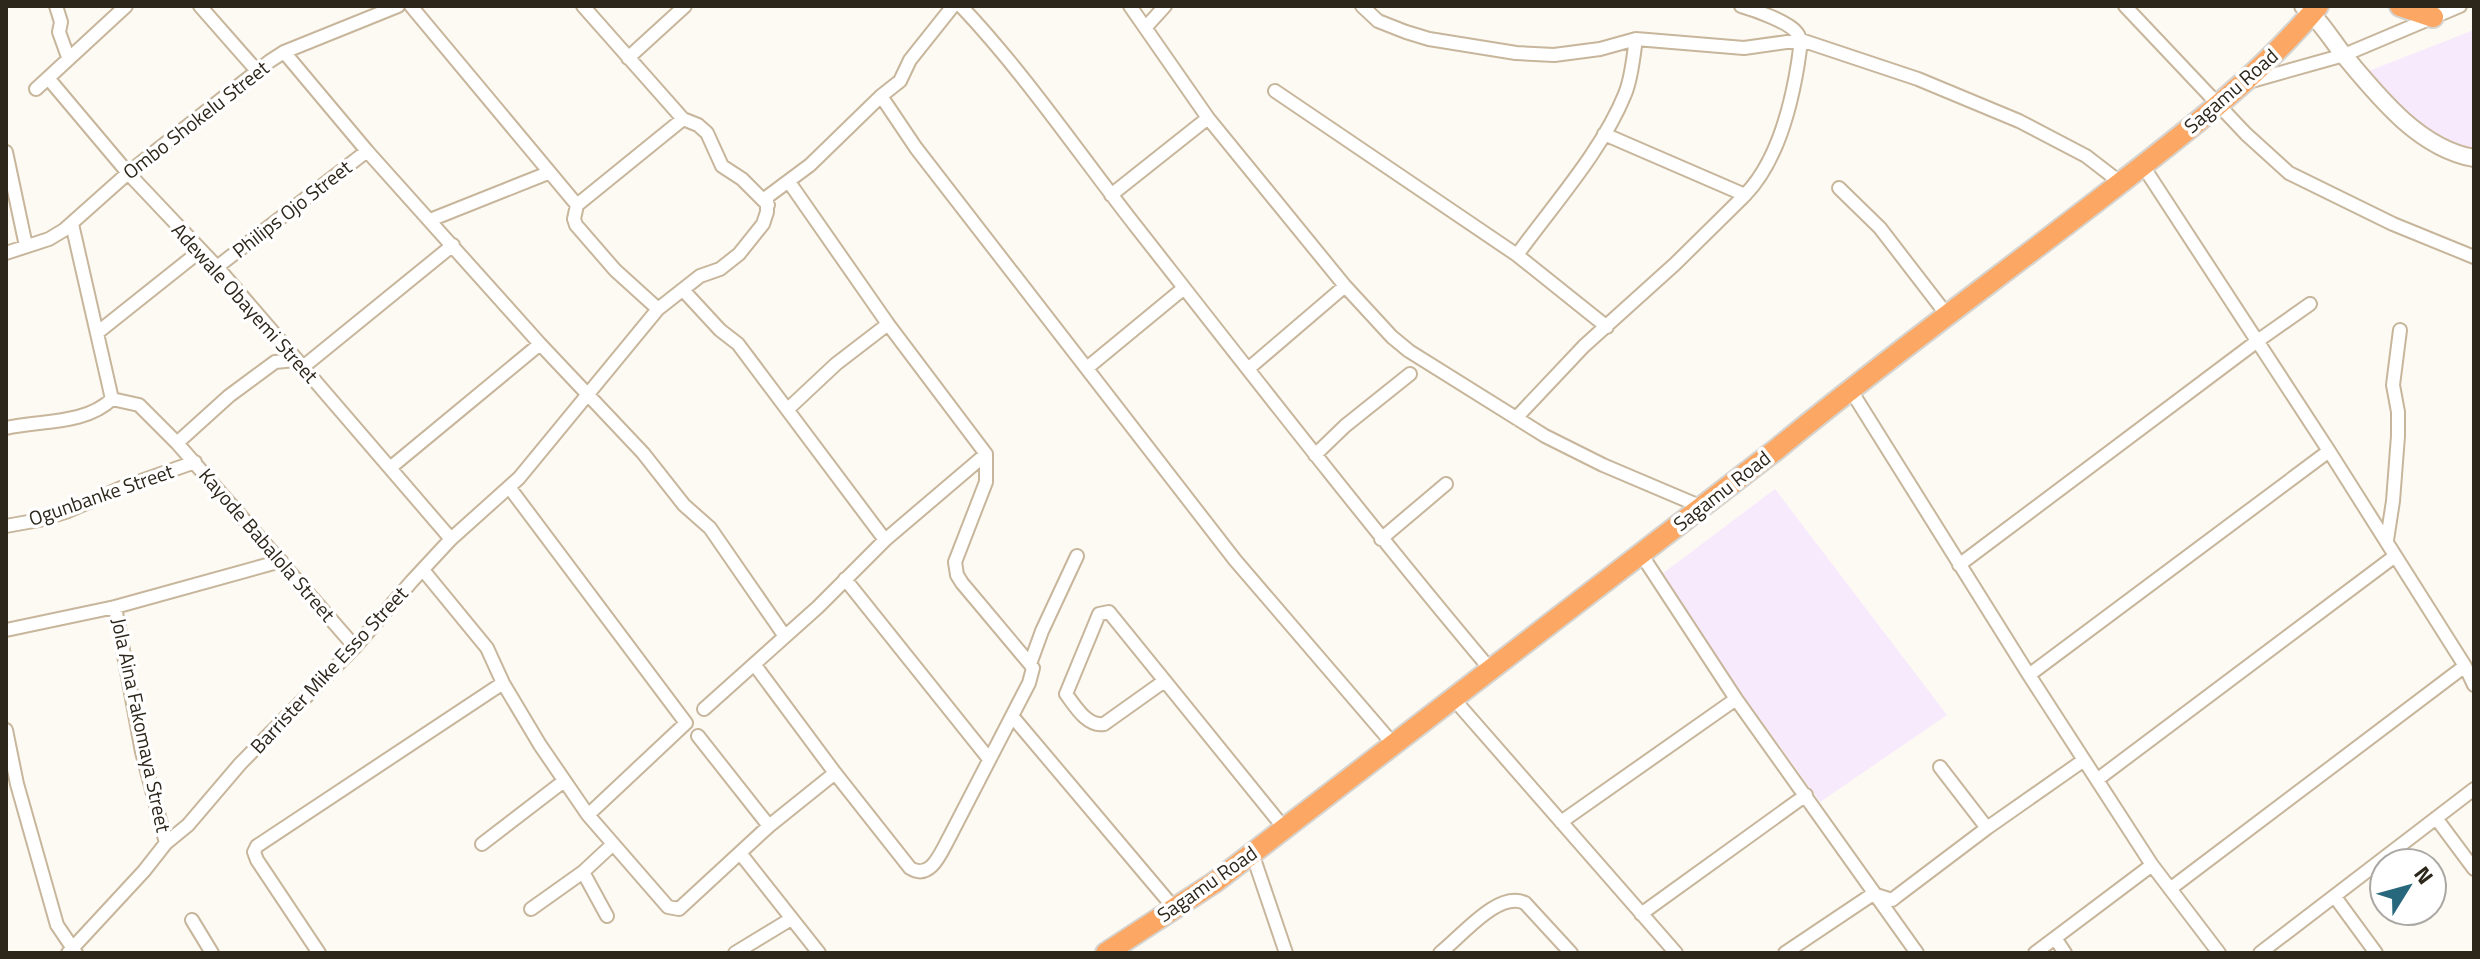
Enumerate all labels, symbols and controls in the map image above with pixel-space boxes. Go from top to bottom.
street label: Sagamu Road [2177,41,2285,140]
street label: Ombo Shokelu Street [116,53,275,187]
street label: Philips Ojo Street [225,152,358,265]
street label: Adewale Obayemi Street [165,215,326,390]
street label: Sagamu Road [1666,443,1777,539]
street label: Ogunbanke Street [24,455,178,534]
street label: Kayode Babalola Street [192,461,343,628]
street label: Barrister Mike Esso Street [242,579,415,760]
street label: Jola Aina Fakomaya Street [104,615,179,835]
street label: Sagamu Road [1150,838,1263,930]
north arrow [2368,847,2448,927]
text: N [2406,859,2442,891]

